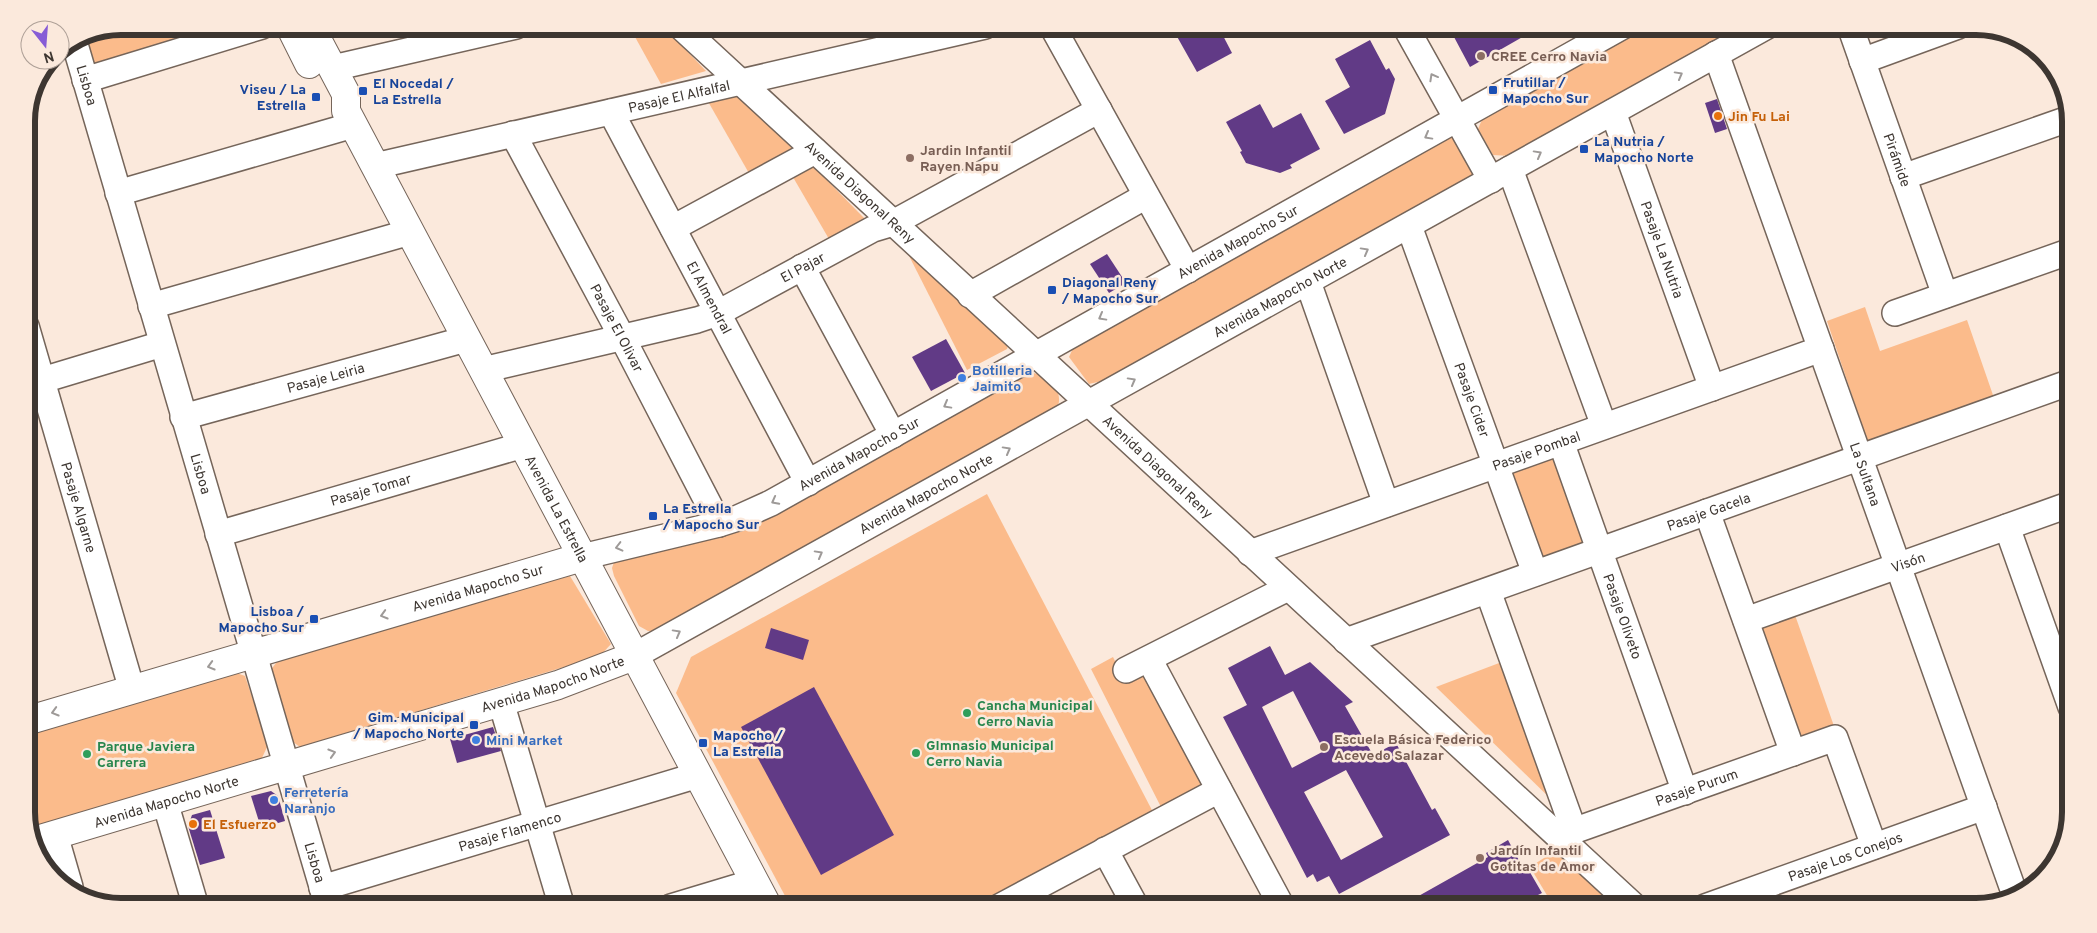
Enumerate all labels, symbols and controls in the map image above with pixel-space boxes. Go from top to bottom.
north arrow [20,20,70,70]
text: N [41,46,56,66]
place label: CREE Cerro Navia [1491,49,1607,66]
marker: CREE Cerro Navia [1475,50,1487,62]
street label: Lisboa [72,63,99,108]
one-way arrow [1674,71,1683,81]
one-way arrow [1429,73,1439,82]
place label: Frutillar / Mapocho Sur [1503,75,1589,108]
place label: El Nocedal / La Estrella [373,76,454,109]
street label: Pasaje El Alfalfal [627,78,732,118]
place label: Viseu / La Estrella [240,82,306,115]
marker: Frutillar / Mapocho Sur [1487,84,1499,96]
marker: El Nocedal / La Estrella [357,85,369,97]
marker: Viseu / La Estrella [310,91,322,103]
place label: Jin Fu Lai [1728,109,1790,126]
marker: Jin Fu Lai [1712,110,1724,122]
one-way arrow [1424,129,1433,139]
street label: Pirámide [1879,131,1913,190]
place label: La Nutria / Mapocho Norte [1594,134,1694,167]
street label: Avenida Diagonal Reny [800,138,918,248]
place label: Jardin Infantil Rayen Napu [920,143,1012,176]
marker: La Nutria / Mapocho Norte [1578,143,1590,155]
one-way arrow [1532,151,1541,161]
marker: Jardin Infantil Rayen Napu [904,152,916,164]
street label: Pasaje La Nutria [1636,199,1686,301]
street label: Avenida Mapocho Sur [1175,202,1303,284]
one-way arrow [1360,247,1369,257]
street label: El Pajar [778,249,829,288]
street label: Avenida Mapocho Norte [1211,254,1350,342]
street label: El Almendral [682,259,734,337]
place label: Diagonal Reny / Mapocho Sur [1061,275,1158,308]
street label: Pasaje El Olivar [585,282,646,376]
marker: Diagonal Reny / Mapocho Sur [1046,284,1058,296]
one-way arrow [1099,311,1108,321]
street label: Pasaje Leiria [285,360,367,398]
street label: Pasaje Cider [1449,361,1492,441]
place label: Botilleria Jaimito [972,363,1032,396]
marker: Botilleria Jaimito [956,372,968,384]
one-way arrow [1126,377,1135,387]
one-way arrow [943,398,952,408]
street label: Avenida Diagonal Reny [1098,413,1215,523]
street label: Avenida Mapocho Sur [796,414,924,496]
street label: Pasaje Pombal [1491,429,1583,476]
street label: La Sultana [1845,441,1883,509]
one-way arrow [1002,446,1011,456]
street label: Avenida Mapocho Norte [857,451,997,539]
street label: Lisboa [186,452,213,496]
street label: Avenida La Estrella [520,453,591,566]
street label: Pasaje Algarne [56,460,99,555]
street label: Pasaje Tomar [329,471,414,511]
street label: Pasaje Gacela [1665,490,1753,536]
one-way arrow [771,495,780,505]
place label: La Estrella / Mapocho Sur [662,501,759,534]
marker: La Estrella / Mapocho Sur [647,510,659,522]
one-way arrow [616,542,624,552]
one-way arrow [814,550,823,560]
street label: Visón [1889,550,1928,577]
street label: Avenida Mapocho Sur [410,562,546,617]
street label: Pasaje Oliveto [1598,572,1644,662]
place label: Lisboa / Mapocho Sur [218,604,305,637]
one-way arrow [380,609,388,619]
marker: Lisboa / Mapocho Sur [308,613,320,625]
one-way arrow [672,629,681,639]
street label: Avenida Mapocho Norte [479,653,627,717]
one-way arrow [208,661,216,671]
place label: Cancha Municipal Cerro Navia [977,698,1093,731]
one-way arrow [52,707,60,717]
marker: Cancha Municipal Cerro Navia [961,707,973,719]
place label: Gim. Municipal / Mapocho Norte [352,710,464,743]
marker: Gim. Municipal / Mapocho Norte [468,719,480,731]
place label: Mapocho / La Estrella [713,728,784,761]
place label: Escuela Básica Federico Acevedo Salazar [1334,732,1491,765]
place label: Mini Market [486,733,563,750]
marker: Mini Market [470,734,482,746]
marker: Mapocho / La Estrella [697,737,709,749]
place label: GImnasio Municipal Cerro Navia [926,738,1054,771]
place label: Parque Javiera Carrera [97,739,195,772]
marker: Escuela Básica Federico Acevedo Salazar [1318,741,1330,753]
marker: GImnasio Municipal Cerro Navia [910,747,922,759]
marker: Parque Javiera Carrera [81,748,93,760]
one-way arrow [328,748,336,758]
street label: Pasaje Purum [1654,766,1741,811]
street label: Avenida Mapocho Norte [92,773,241,833]
place label: Ferretería Naranjo [284,785,349,818]
marker: Ferretería Naranjo [268,794,280,806]
street label: Pasaje Flamenco [457,810,564,856]
place label: El Esfuerzo [203,817,276,834]
marker: El Esfuerzo [187,818,199,830]
street label: Pasaje Los Conejos [1786,830,1905,886]
street label: Lisboa [299,841,327,885]
place label: Jardín Infantil Gotitas de Amor [1490,843,1595,876]
marker: Jardín Infantil Gotitas de Amor [1474,852,1486,864]

